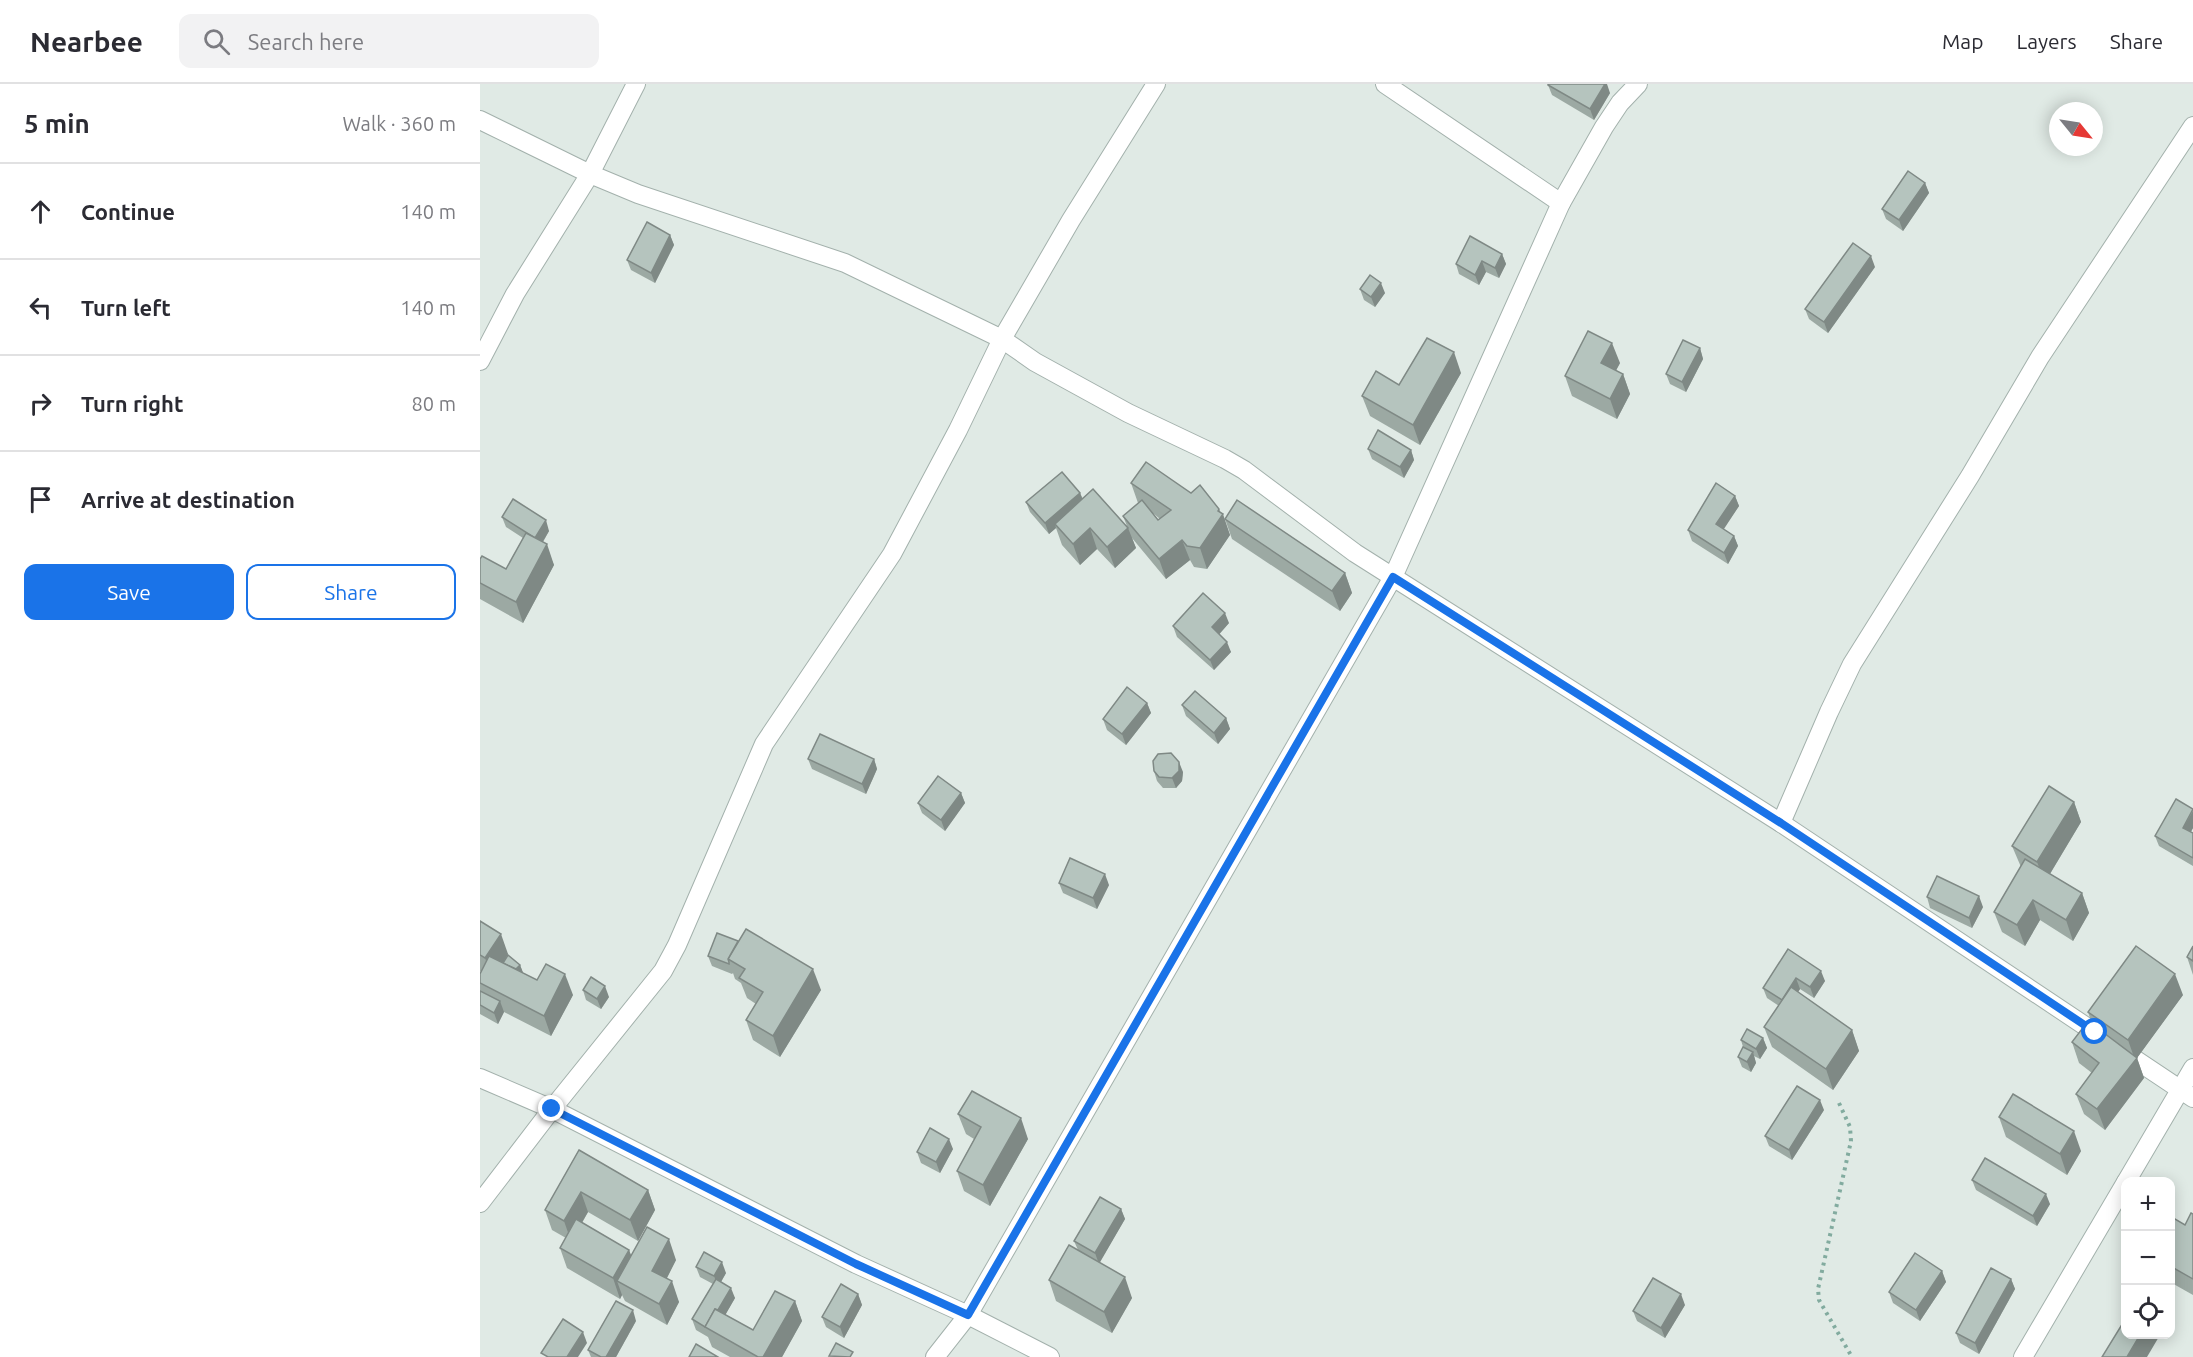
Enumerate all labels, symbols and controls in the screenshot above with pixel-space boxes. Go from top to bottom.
search box [179,14,599,68]
icon: search [200,25,233,58]
text: Nearbee [30,26,143,57]
text: Search here [248,29,364,54]
text: Map [1942,29,1983,53]
text: Layers [2016,29,2077,53]
text: Share [2110,29,2163,53]
north arrow [2049,102,2103,156]
text: 5 min [24,109,90,138]
text: Walk · 360 m [343,112,456,135]
icon: ahead [24,195,57,228]
text: Continue [81,199,175,224]
text: 140 m [400,200,456,223]
icon: left [24,291,57,324]
text: Turn left [81,295,171,320]
text: 140 m [400,296,456,319]
icon: right [24,387,57,420]
text: Turn right [81,391,183,416]
text: 80 m [412,392,456,415]
icon: arrive [24,483,57,516]
text: Arrive at destination [81,487,295,512]
button: Save [24,564,234,620]
button: Share [246,564,456,620]
route start [2081,1018,2107,1044]
route end [538,1095,564,1121]
map controls [2121,1177,2175,1339]
button: + [2121,1177,2175,1231]
button: − [2121,1231,2175,1285]
button: locate [2121,1285,2175,1339]

